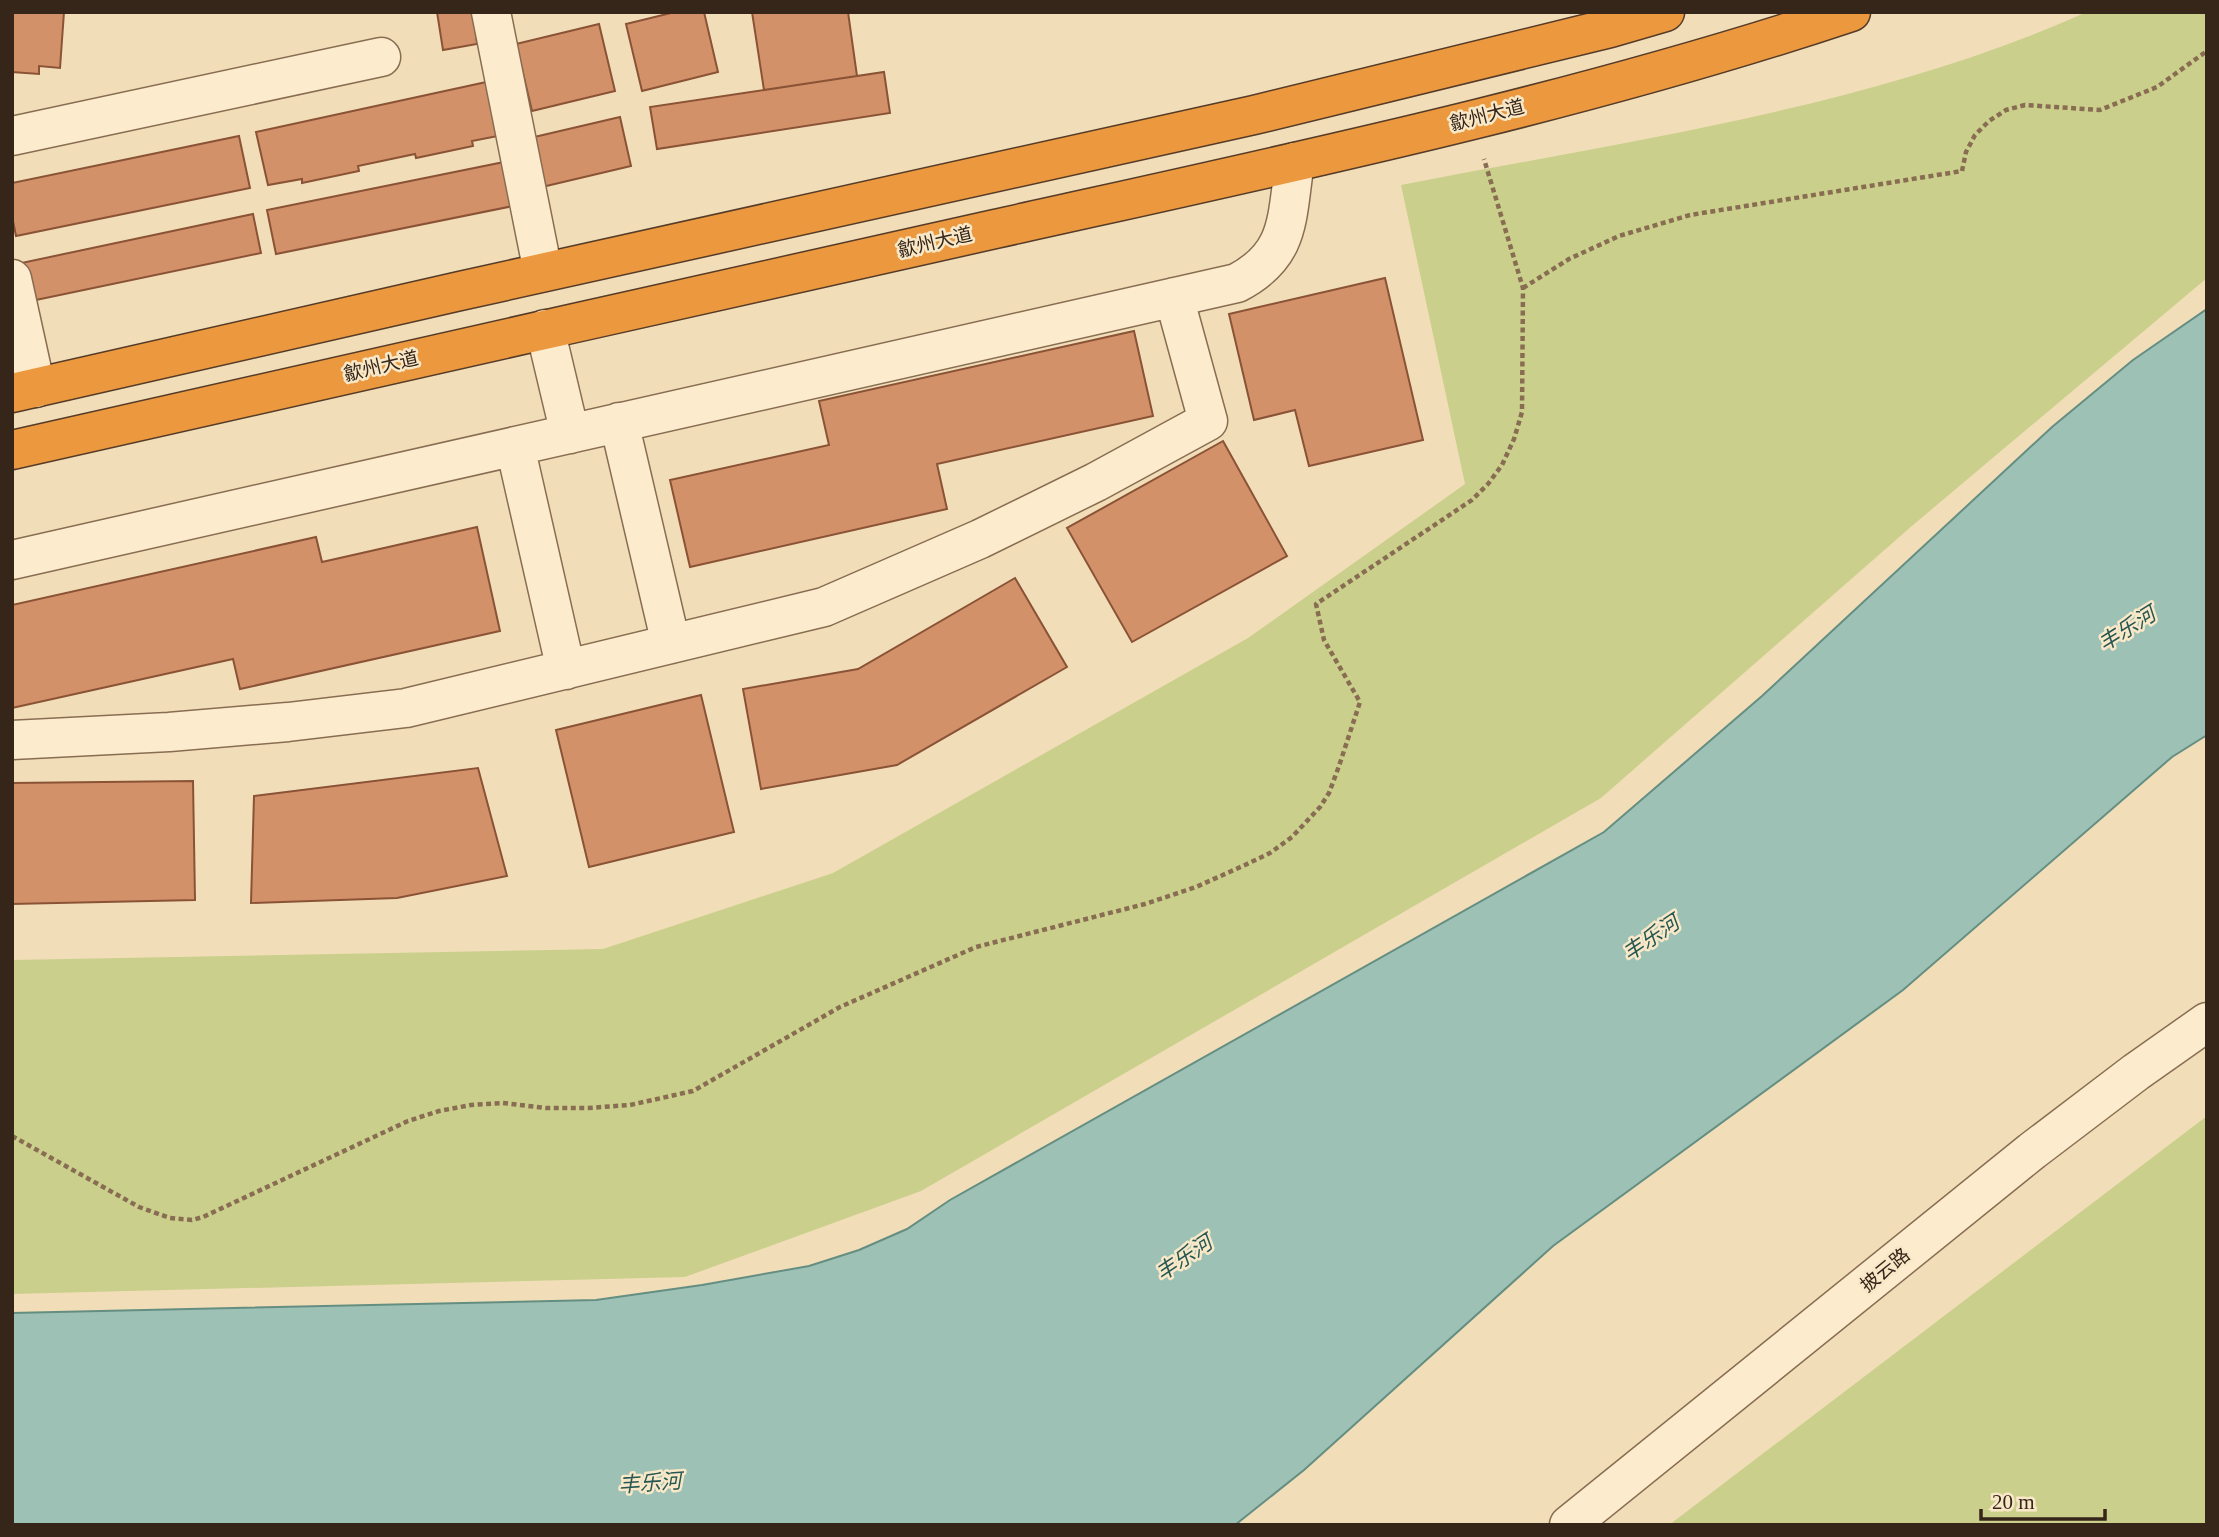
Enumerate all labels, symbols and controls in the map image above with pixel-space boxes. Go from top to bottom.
street label: 歙州大道 [1448,96,1526,134]
street label: 歙州大道 [896,223,974,261]
street label: 歙州大道 [342,347,420,385]
water label: 丰乐河 [2094,600,2163,656]
water label: 丰乐河 [1618,908,1687,966]
water label: 丰乐河 [1151,1228,1220,1286]
street label: 披云路 [1856,1244,1914,1296]
water label: 丰乐河 [618,1469,686,1497]
scale bar [1981,1478,2105,1522]
text: 20 m [1992,1490,2035,1514]

